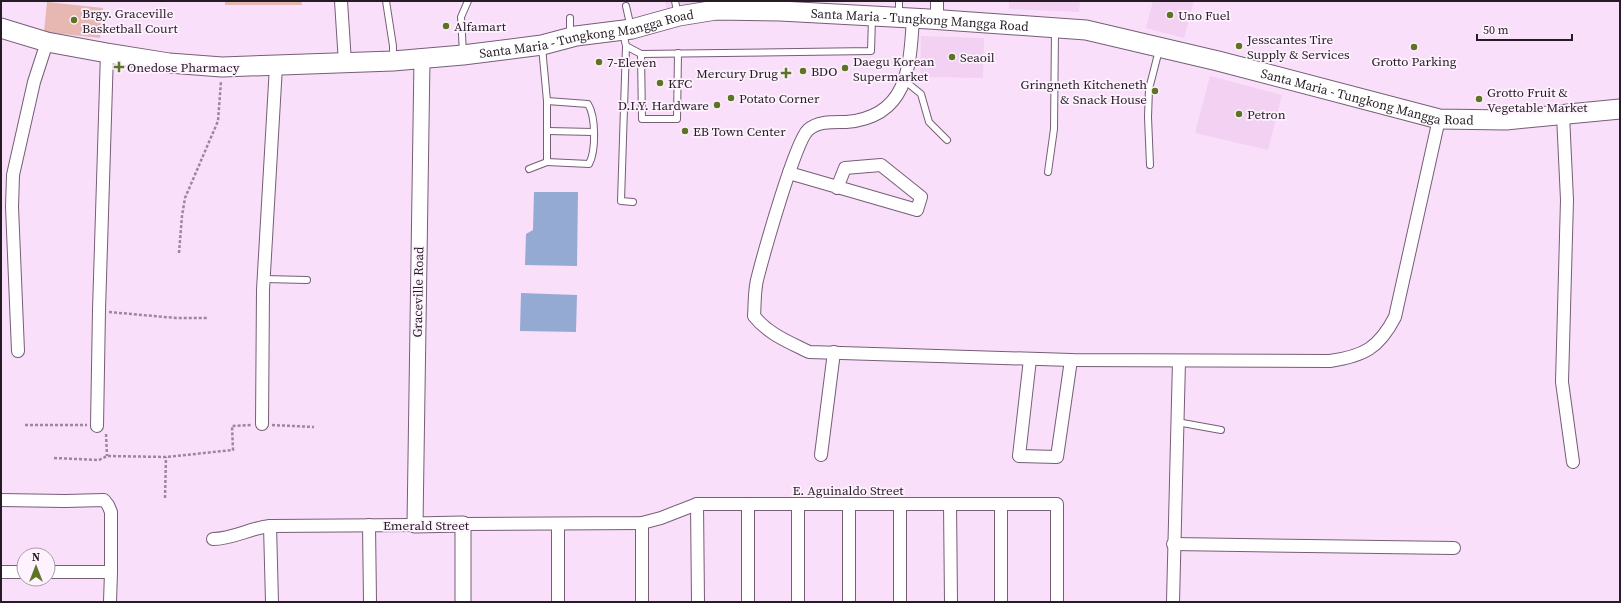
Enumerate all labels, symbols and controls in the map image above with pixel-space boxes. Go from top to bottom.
street label: Santa Maria - Tungkong Mangga Road [810,4,1030,35]
place label: Brgy. Graceville Basketball Court [82,5,178,37]
street label: Santa Maria - Tungkong Mangga Road [478,5,696,61]
place label: Uno Fuel [1178,7,1230,24]
marker: Uno Fuel [1165,10,1175,20]
marker: Brgy. Graceville Basketball Court [69,15,79,25]
scale bar [1477,16,1572,42]
place label: Alfamart [454,18,507,35]
marker: Alfamart [441,21,451,31]
text: 50 m [1483,22,1509,38]
place label: Jesscantes Tire Supply & Services [1246,31,1350,63]
marker: Jesscantes Tire Supply & Services [1234,41,1244,51]
marker: Grotto Parking [1409,42,1419,52]
place label: Seaoil [960,49,995,66]
marker: Seaoil [947,52,957,62]
place label: Daegu Korean Supermarket [853,53,935,85]
place label: Grotto Parking [1371,53,1457,70]
place label: 7-Eleven [607,54,657,71]
marker: 7-Eleven [594,57,604,67]
place label: Onedose Pharmacy [127,59,240,76]
marker: Onedose Pharmacy [114,62,124,72]
place label: BDO [811,63,837,80]
marker: Daegu Korean Supermarket [840,63,850,73]
street label: Santa Maria - Tungkong Mangga Road [1259,64,1474,128]
place label: Mercury Drug [696,65,778,82]
marker: BDO [798,66,808,76]
marker: Mercury Drug [781,68,791,78]
place label: KFC [668,75,692,92]
place label: Gringneth Kitcheneth & Snack House [1021,76,1147,108]
marker: KFC [655,78,665,88]
place label: Grotto Fruit & Vegetable Market [1487,84,1588,116]
marker: Gringneth Kitcheneth & Snack House [1150,86,1160,96]
place label: Potato Corner [739,90,820,107]
marker: Potato Corner [726,93,736,103]
marker: Grotto Fruit & Vegetable Market [1474,94,1484,104]
place label: D.I.Y. Hardware [618,97,709,114]
marker: D.I.Y. Hardware [712,100,722,110]
place label: Petron [1247,106,1286,123]
marker: Petron [1234,109,1244,119]
place label: EB Town Center [693,123,786,140]
marker: EB Town Center [680,126,690,136]
street label: Graceville Road [409,246,427,338]
street label: E. Aguinaldo Street [792,482,904,499]
street label: Emerald Street [383,517,470,534]
north arrow [16,547,56,587]
text: N [32,550,40,565]

